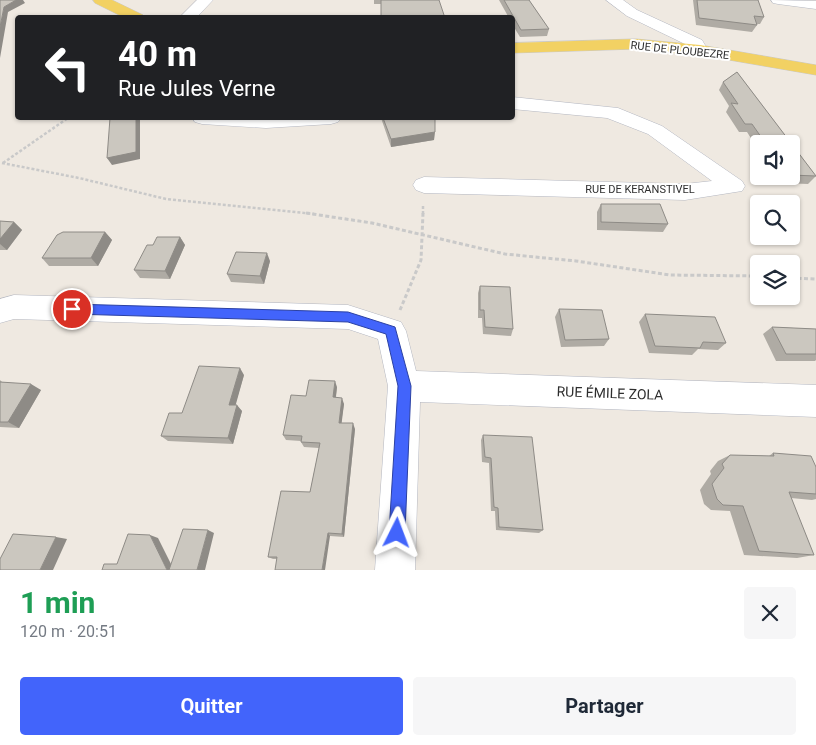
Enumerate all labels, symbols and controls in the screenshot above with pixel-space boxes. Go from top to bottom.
text: 40 m [118,34,197,75]
icon: left [35,35,100,100]
street label: RUE DE PLOUBEZRE [630,39,730,62]
text: Rue Jules Verne [118,76,275,101]
map controls [750,135,800,305]
button: sound [750,135,800,185]
street label: RUE DE KERANSTIVEL [585,183,695,196]
button: search [750,195,800,245]
button: layers [750,255,800,305]
pin [51,288,93,330]
icon: arrive [58,295,86,323]
street label: RUE ÉMILE ZOLA [556,382,664,403]
position arrow [370,506,422,558]
text: 1 min [20,585,95,620]
button: close [744,587,796,639]
text: 120 m · 20:51 [20,622,117,641]
button: Quitter [20,677,403,735]
button: Partager [413,677,796,735]

